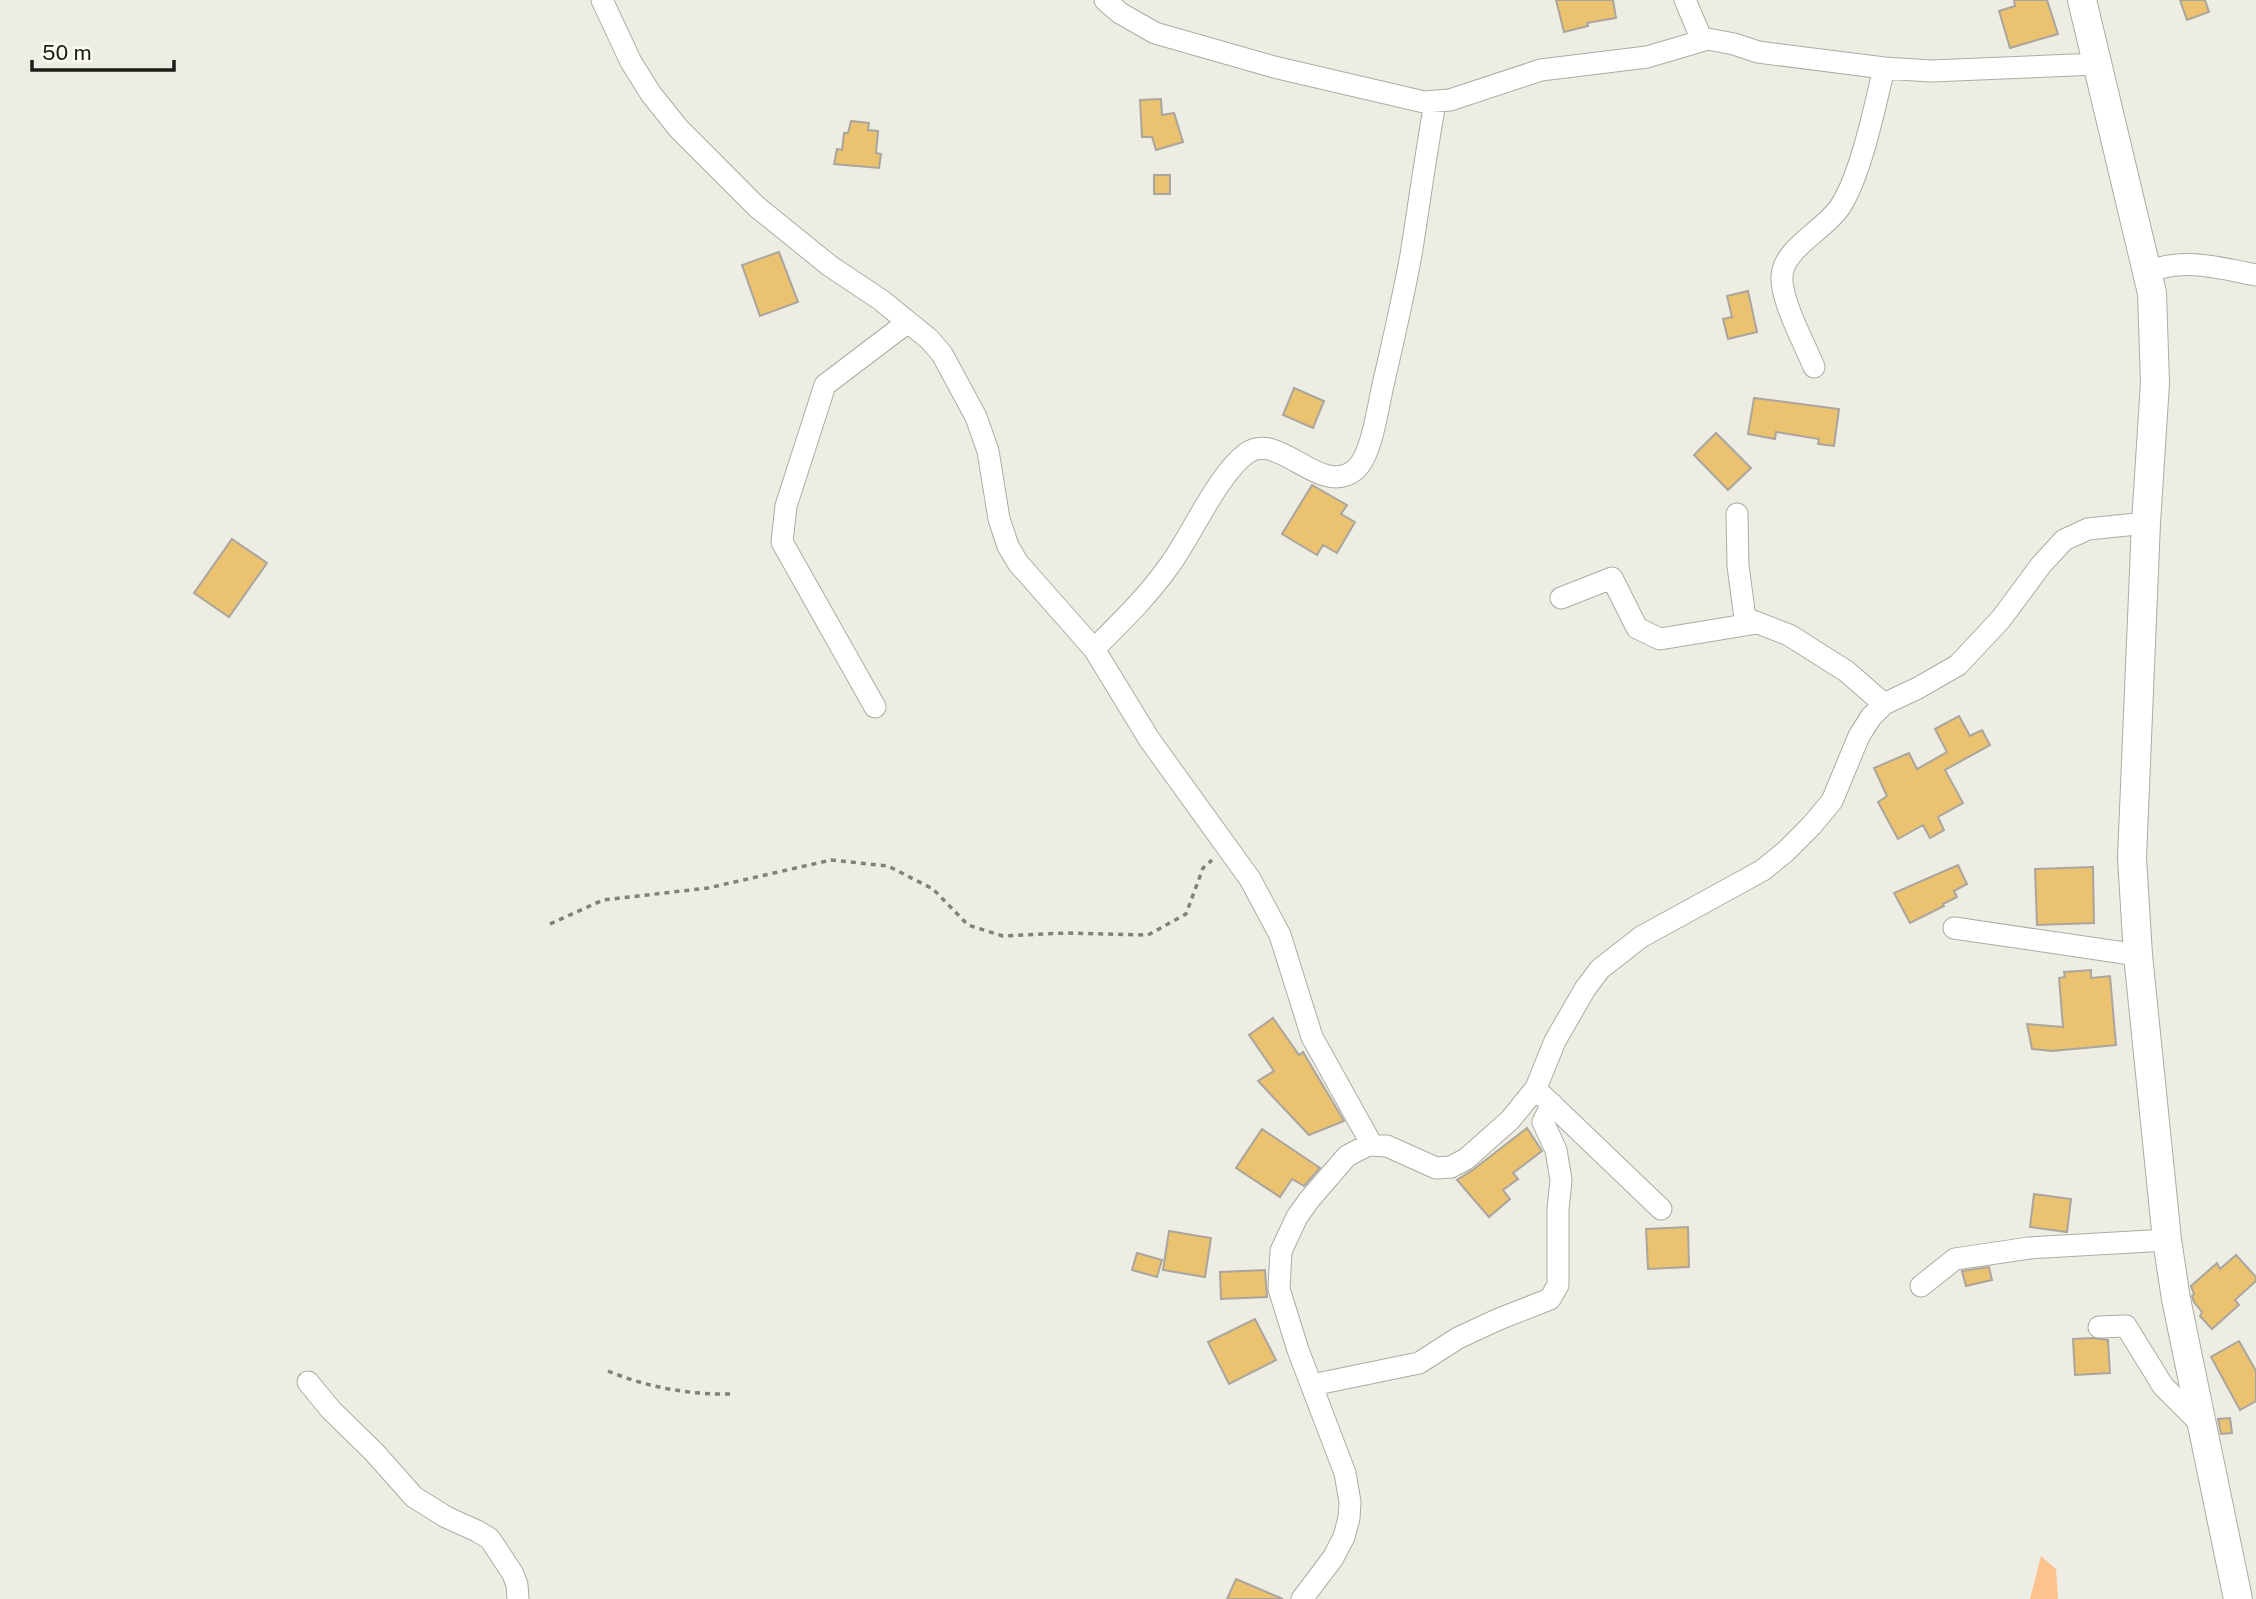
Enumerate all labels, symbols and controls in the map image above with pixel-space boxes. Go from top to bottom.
scale bar [32,28,173,72]
text: 50 m [42,40,92,65]

